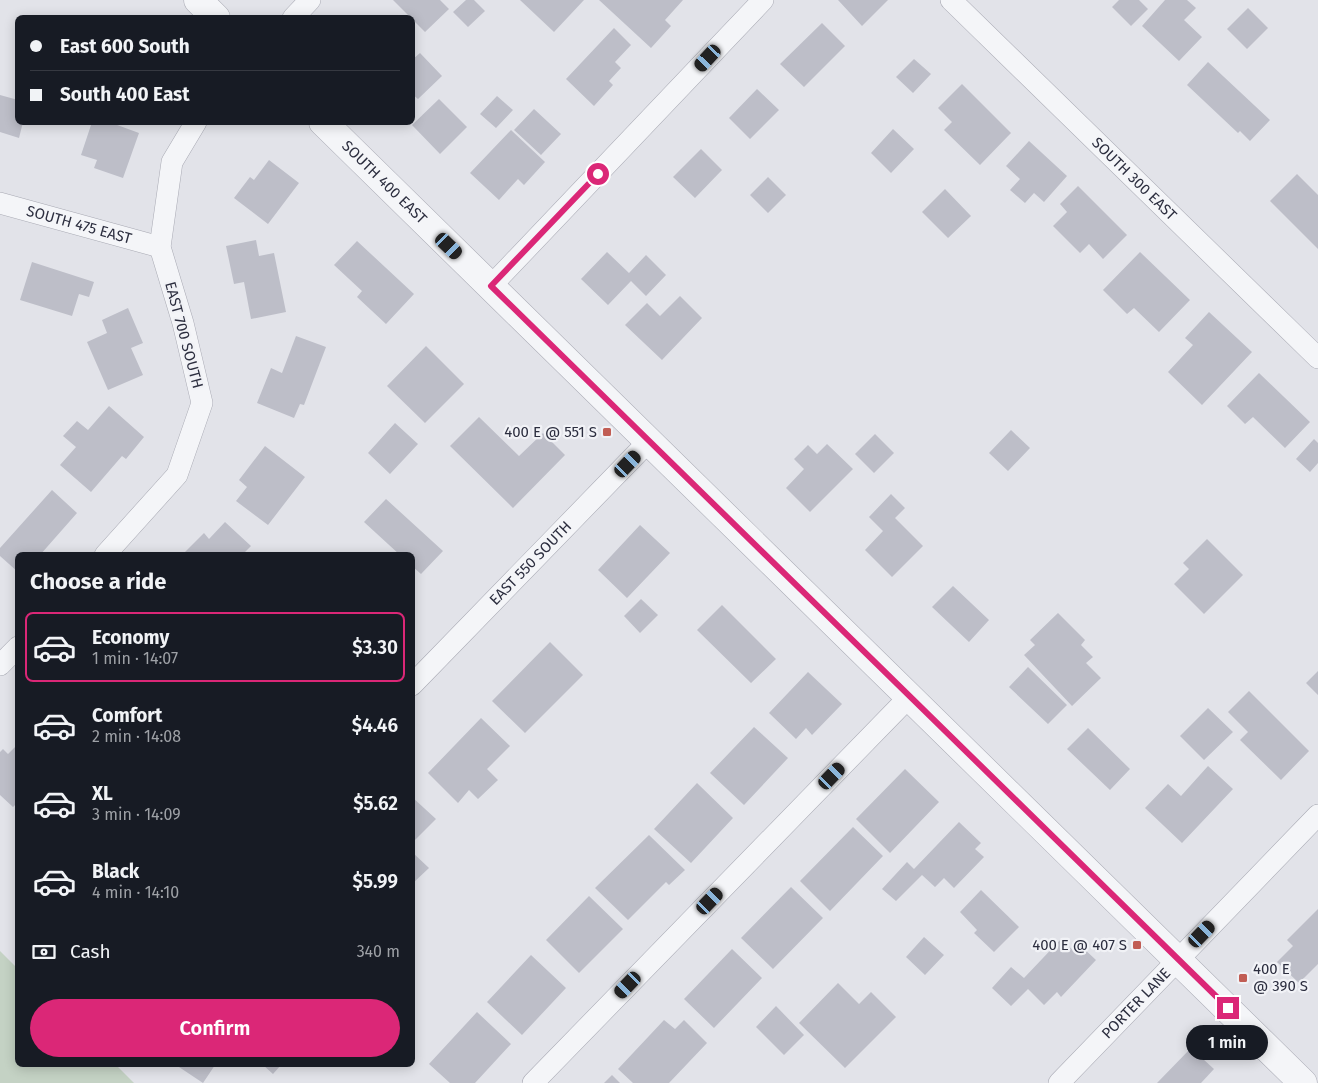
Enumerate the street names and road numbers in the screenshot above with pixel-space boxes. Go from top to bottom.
street label: SOUTH 300 EAST [1088,134,1180,224]
street label: SOUTH 400 EAST [338,137,431,228]
street label: SOUTH 475 EAST [24,202,134,248]
street label: EAST 700 SOUTH [161,280,207,390]
street label: EAST 550 SOUTH [486,517,575,609]
street label: PORTER LANE [1098,964,1174,1042]

